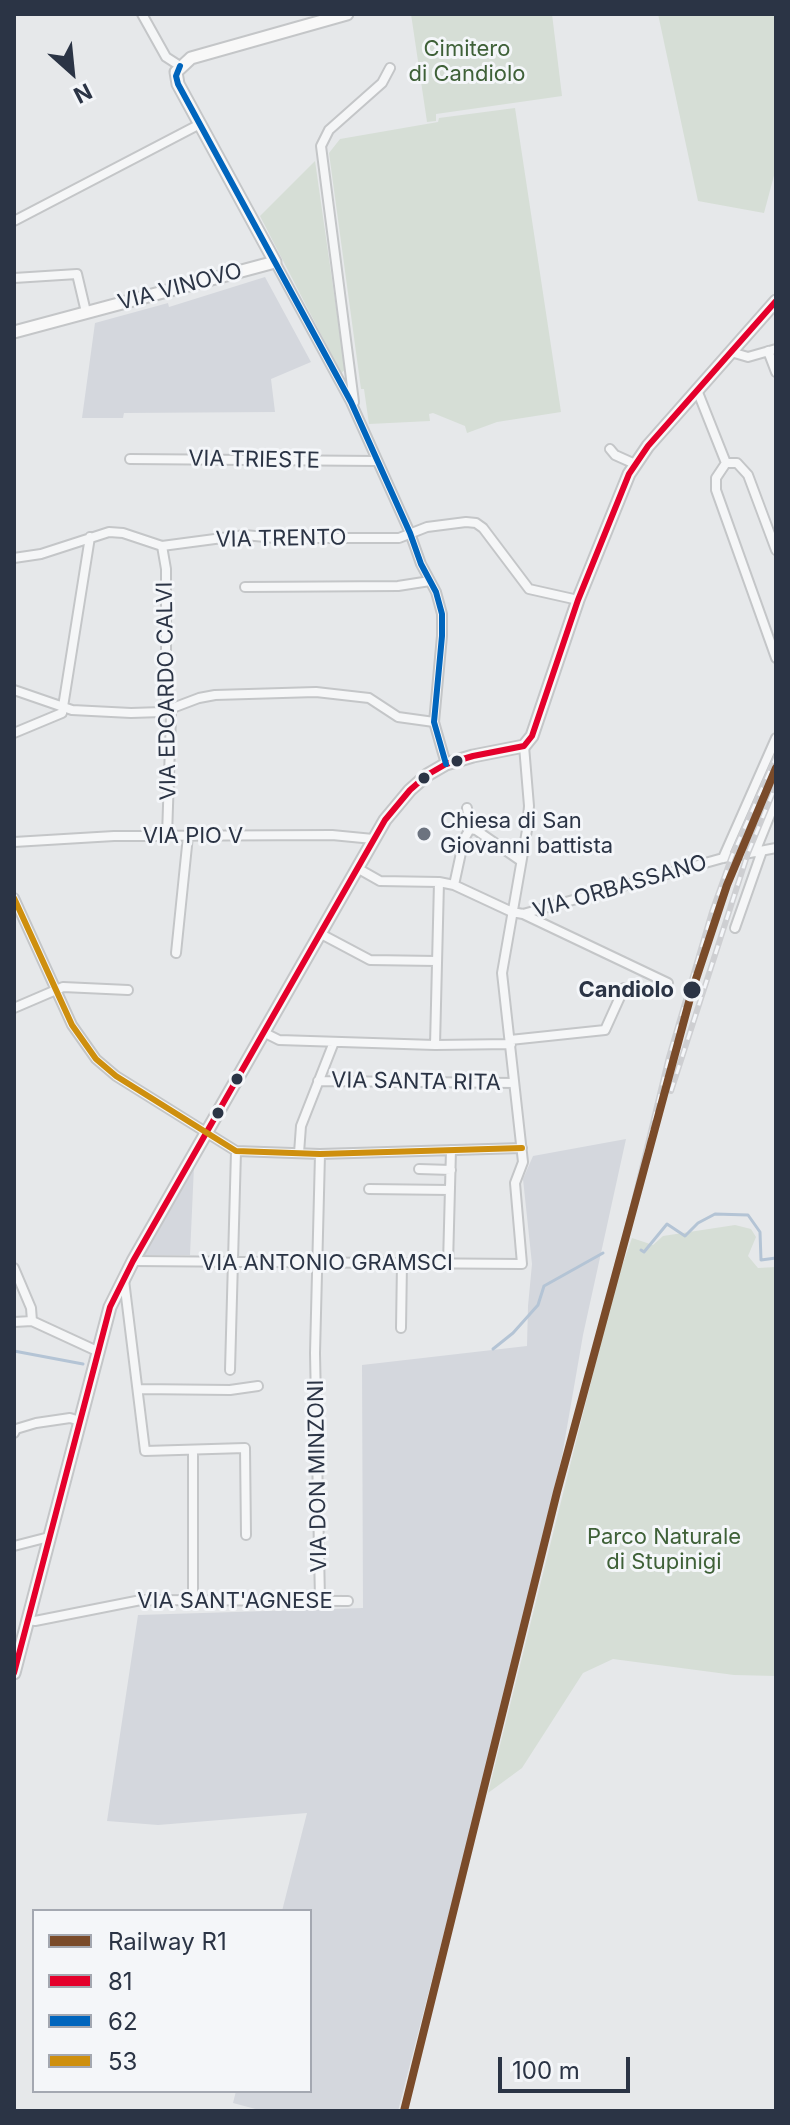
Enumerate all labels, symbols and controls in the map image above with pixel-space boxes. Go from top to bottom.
north arrow [32,32,112,112]
park label: Cimitero di Candiolo [409,36,525,88]
text: N [70,78,96,109]
street label: VIA VINOVO [115,258,245,316]
street label: VIA TRIESTE [188,446,320,474]
street label: VIA TRENTO [215,525,347,553]
street label: VIA EDOARDO CALVI [152,581,182,801]
unlabelled marker [449,753,465,769]
unlabelled marker [416,770,432,786]
place label: Chiesa di San Giovanni battista [440,808,613,860]
street label: VIA PIO V [143,823,243,849]
marker: Chiesa di San Giovanni battista [415,825,433,843]
street label: VIA ORBASSANO [530,850,710,924]
place label: Candiolo [578,977,674,1003]
marker: Candiolo [681,979,703,1001]
street label: VIA SANTA RITA [331,1067,501,1097]
unlabelled marker [229,1071,245,1087]
unlabelled marker [210,1105,226,1121]
street label: VIA ANTONIO GRAMSCI [201,1250,453,1276]
street label: VIA DON MINZONI [303,1379,333,1573]
park label: Parco Naturale di Stupinigi [587,1524,741,1576]
street label: VIA SANT'AGNESE [137,1588,333,1614]
legend [32,1909,312,2093]
text: Railway R1 [108,1927,227,1956]
text: 81 [108,1967,133,1996]
text: 62 [108,2007,138,2036]
scale bar [502,2041,634,2091]
text: 53 [108,2047,137,2076]
text: 100 m [512,2056,580,2085]

